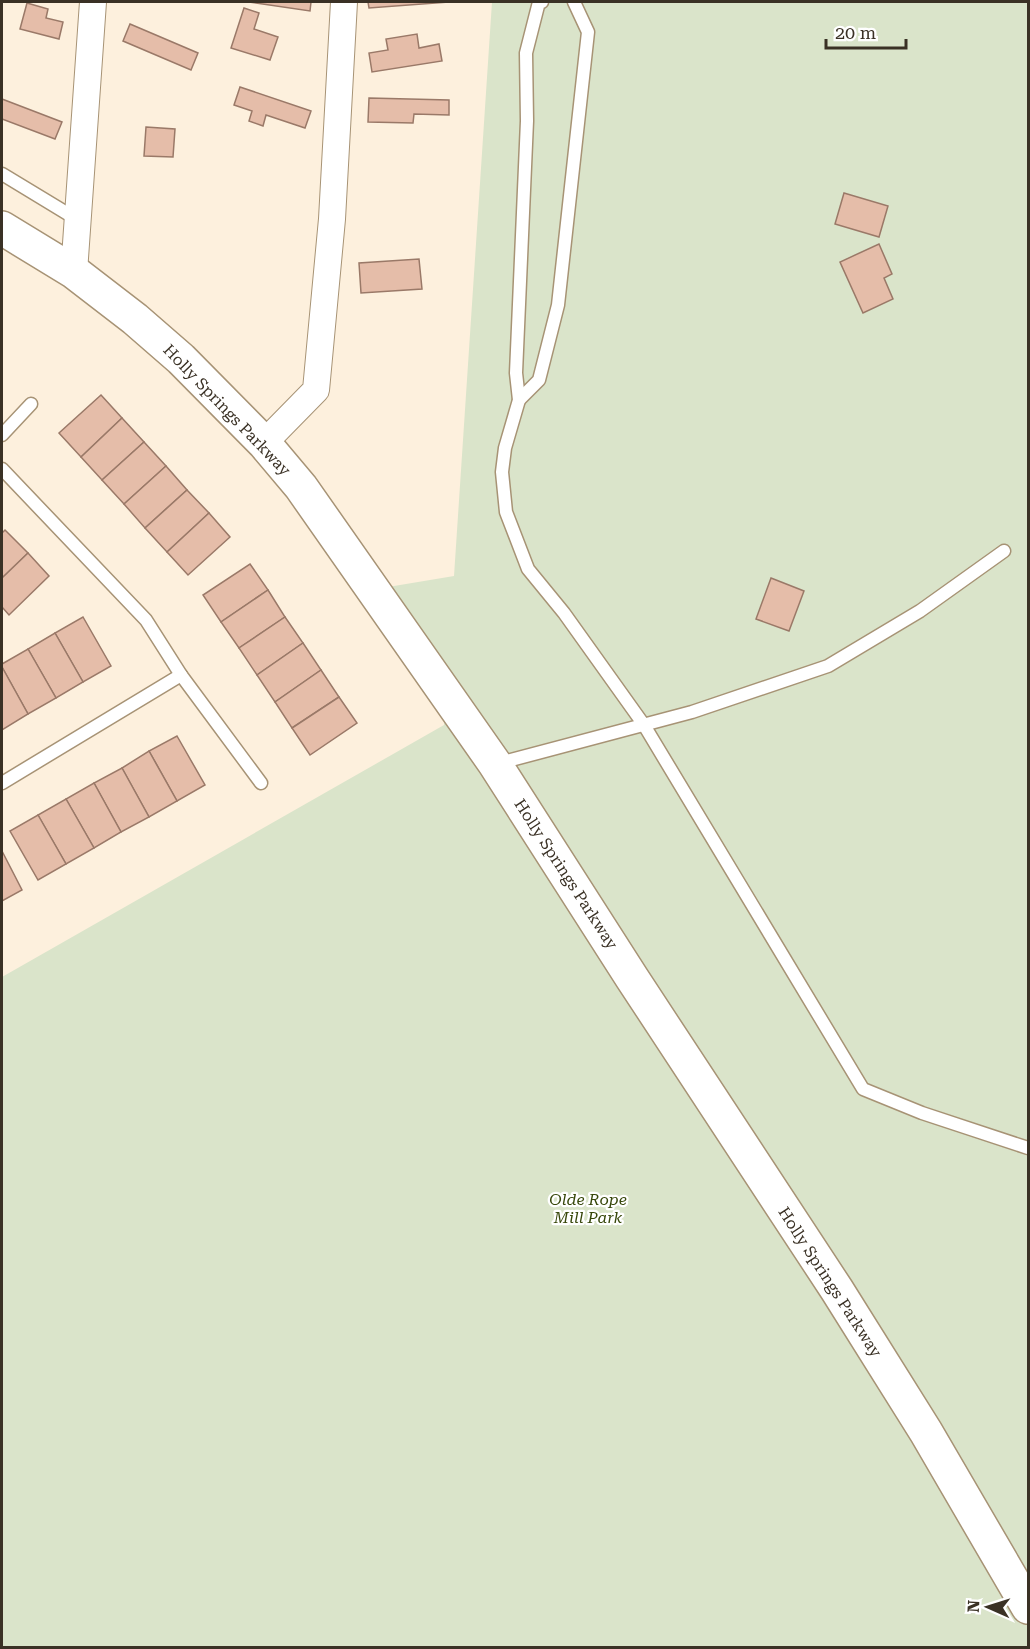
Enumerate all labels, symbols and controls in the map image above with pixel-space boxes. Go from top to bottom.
scale bar [826,12,906,50]
text: 20 m [835,22,876,43]
street label: Holly Springs Parkway [159,340,295,480]
street label: Holly Springs Parkway [510,795,622,953]
park label: Olde Rope Mill Park [549,1190,627,1227]
street label: Holly Springs Parkway [774,1203,886,1361]
north arrow [958,1577,1018,1637]
text: N [964,1600,983,1613]

